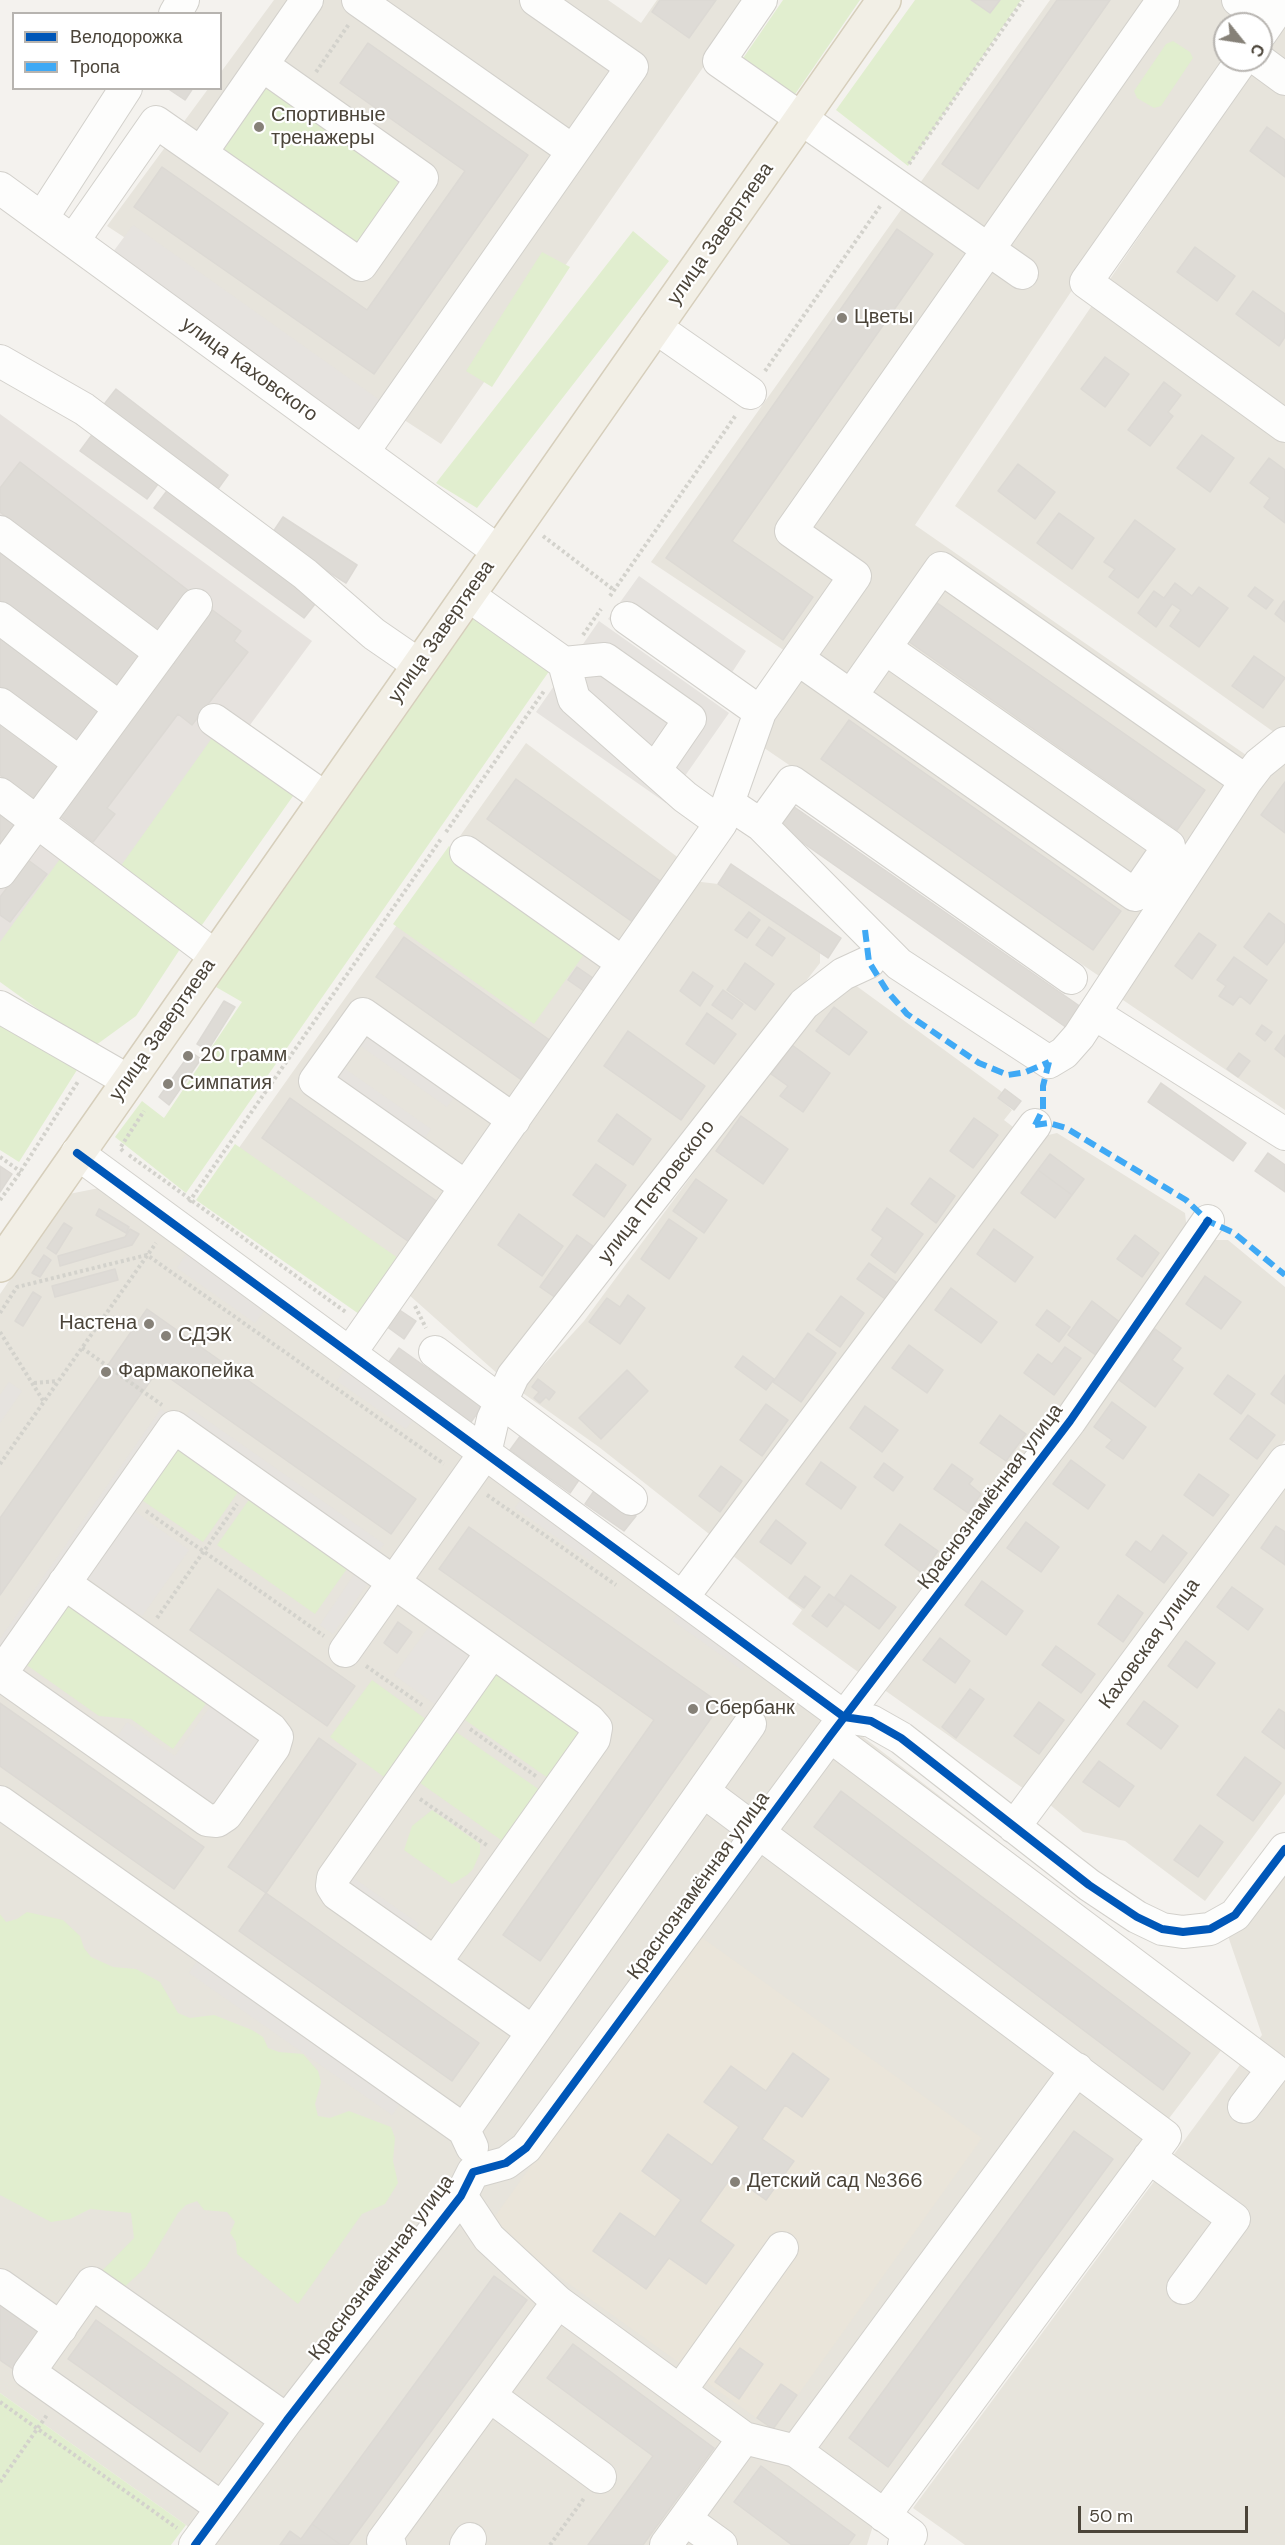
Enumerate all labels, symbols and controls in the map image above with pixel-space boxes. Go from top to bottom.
legend [12,12,222,90]
north arrow [1213,12,1273,72]
text: Велодорожка [70,25,182,49]
text: С [1245,40,1269,61]
text: Тропа [70,55,120,79]
place label: Спортивные тренажеры [271,104,386,151]
marker: Спортивные тренажеры [252,120,266,134]
street label: улица Завертяева [663,158,779,310]
place label: Цветы [854,306,913,330]
marker: Цветы [835,311,849,325]
street label: улица Каховского [176,313,322,427]
street label: улица Завертяева [384,556,500,708]
street label: улица Завертяева [105,954,221,1106]
place label: 20 грамм [200,1044,287,1068]
marker: 20 грамм [181,1049,195,1063]
place label: Симпатия [180,1072,272,1096]
marker: Симпатия [161,1077,175,1091]
street label: улица Петровского [594,1116,720,1268]
place label: Настена [59,1312,137,1336]
marker: Настена [142,1317,156,1331]
place label: СДЭК [178,1324,232,1348]
marker: СДЭК [159,1329,173,1343]
place label: Фармакопейка [118,1360,254,1384]
marker: Фармакопейка [99,1365,113,1379]
street label: Краснознамённая улица [913,1399,1069,1595]
street label: Каховская улица [1095,1574,1205,1714]
place label: Сбербанк [705,1697,795,1721]
marker: Сбербанк [686,1702,700,1716]
street label: Краснознамённая улица [623,1787,775,1985]
street label: Краснознамённая улица [304,2170,460,2366]
place label: Детский сад №366 [747,2170,923,2194]
marker: Детский сад №366 [728,2175,742,2189]
scale bar [1081,2494,1250,2532]
text: 50 m [1089,2504,1133,2528]

